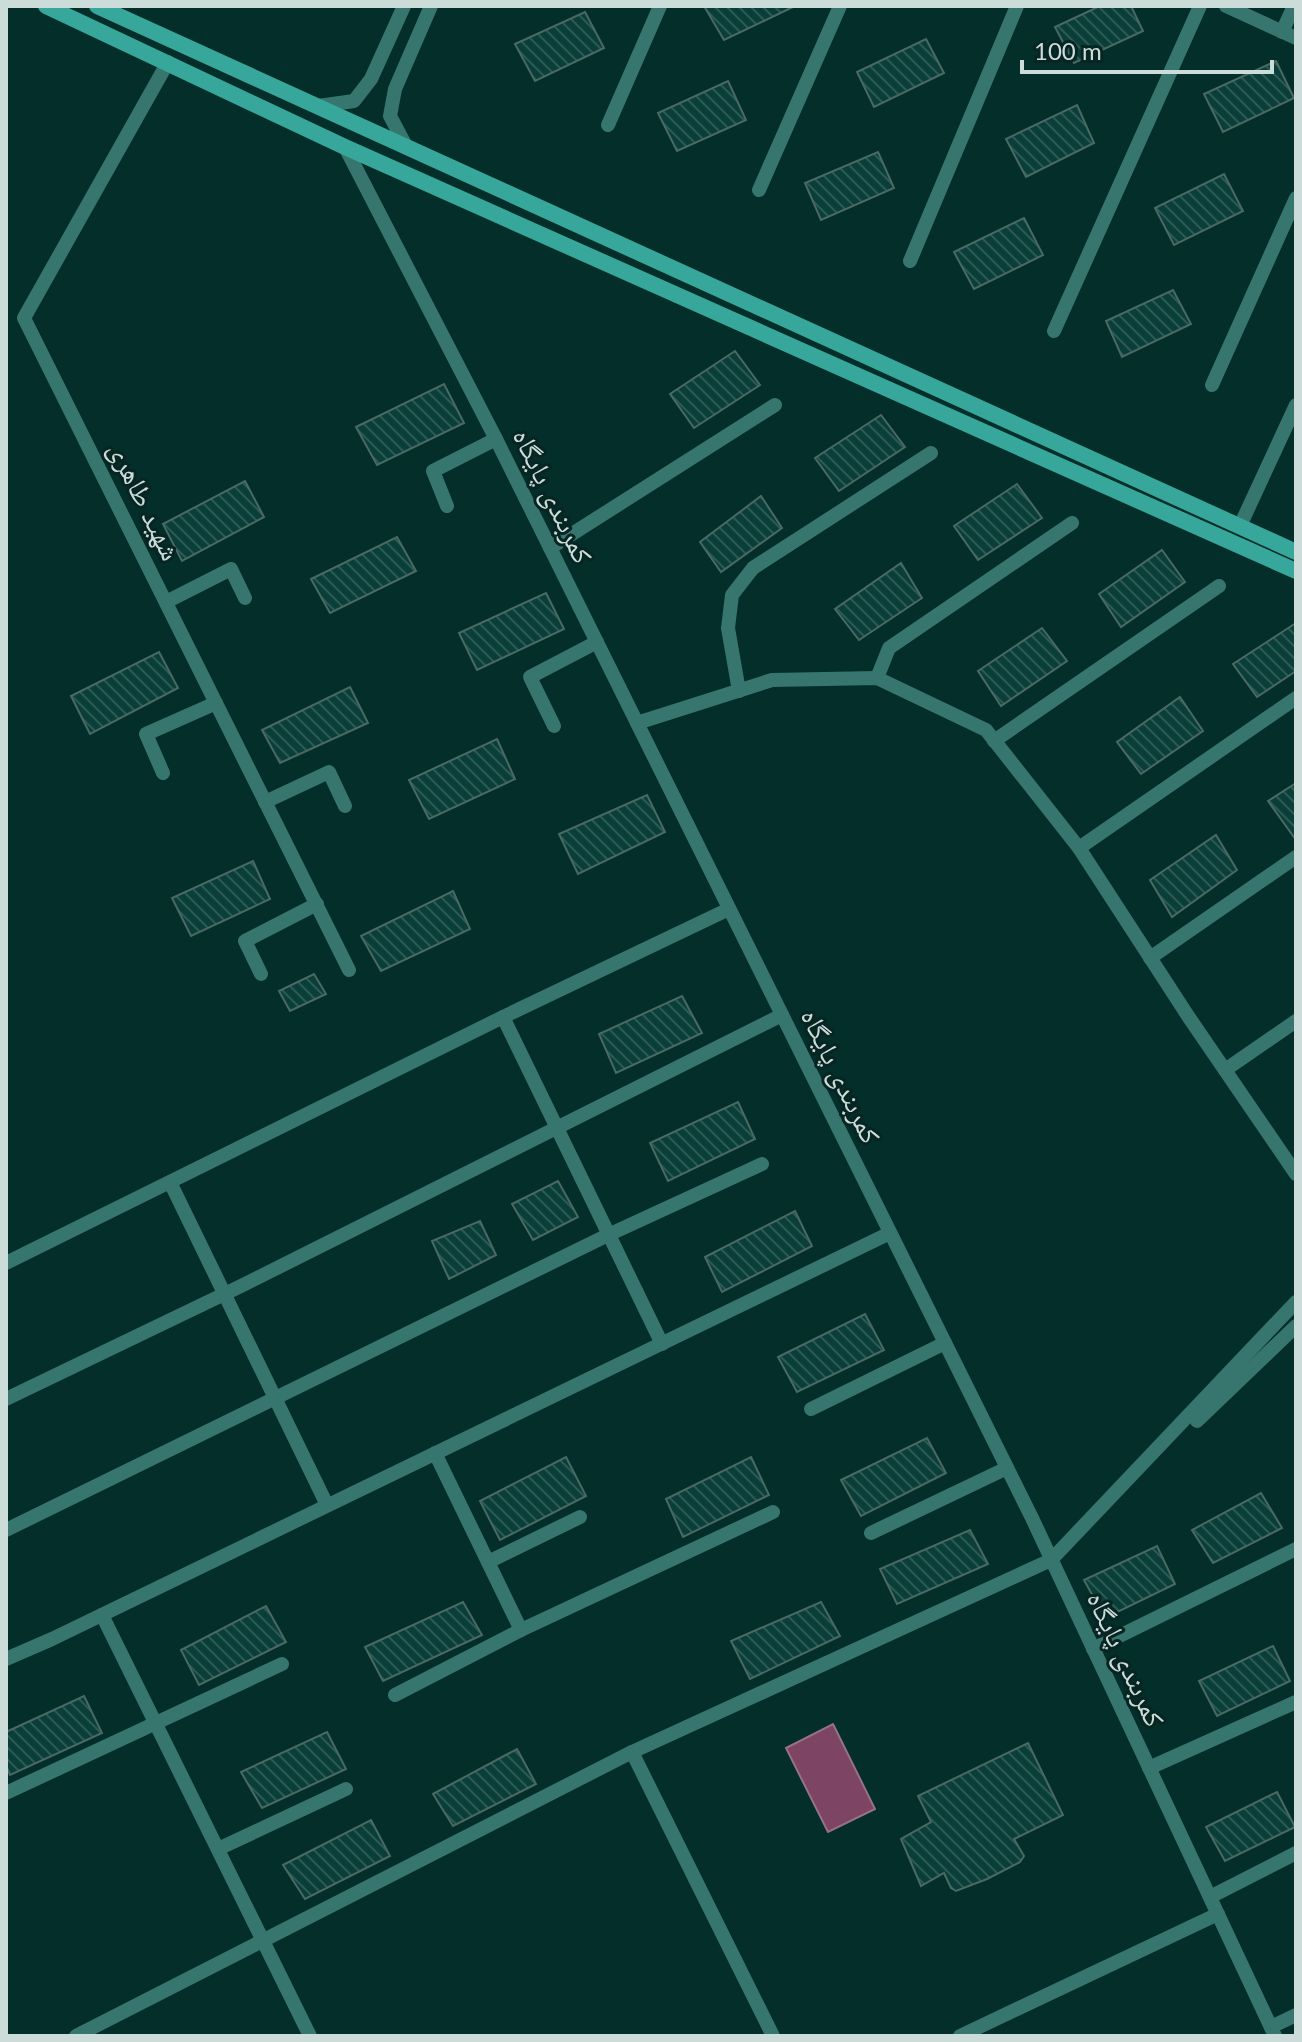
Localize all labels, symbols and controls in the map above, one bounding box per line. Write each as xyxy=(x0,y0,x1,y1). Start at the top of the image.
scale bar xyxy=(1022,24,1272,74)
text: 100 m xyxy=(1034,36,1102,65)
street label: کمربندی پایگاه xyxy=(506,423,601,569)
street label: شهید طاهری xyxy=(102,436,189,566)
street label: کمربندی پایگاه xyxy=(794,1003,889,1149)
street label: کمربندی پایگاه xyxy=(1080,1585,1173,1733)

